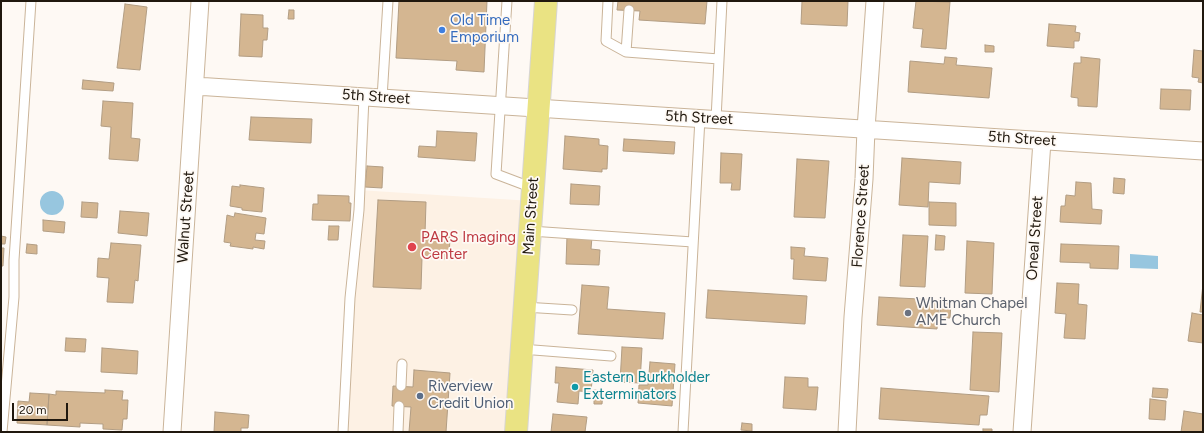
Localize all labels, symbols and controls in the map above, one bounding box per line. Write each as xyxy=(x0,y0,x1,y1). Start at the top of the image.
place label: Old Time Emporium xyxy=(450,12,519,47)
marker: Old Time Emporium xyxy=(437,25,447,35)
street label: 5th Street xyxy=(341,86,411,108)
street label: 5th Street xyxy=(664,107,734,129)
street label: 5th Street xyxy=(987,128,1057,150)
street label: Florence Street xyxy=(848,164,874,268)
street label: Walnut Street xyxy=(174,170,198,264)
street label: Main Street xyxy=(519,177,543,255)
street label: Oneal Street xyxy=(1023,195,1047,281)
place label: PARS Imaging Center xyxy=(421,229,516,264)
marker: PARS Imaging Center xyxy=(406,241,418,253)
place label: Whitman Chapel AME Church xyxy=(916,295,1028,330)
marker: Whitman Chapel AME Church xyxy=(903,308,913,318)
place label: Eastern Burkholder Exterminators xyxy=(583,369,710,404)
place label: Riverview Credit Union xyxy=(428,378,513,413)
marker: Eastern Burkholder Exterminators xyxy=(570,382,580,392)
marker: Riverview Credit Union xyxy=(415,391,425,401)
scale bar xyxy=(14,395,70,421)
text: 20 m xyxy=(19,403,47,417)

